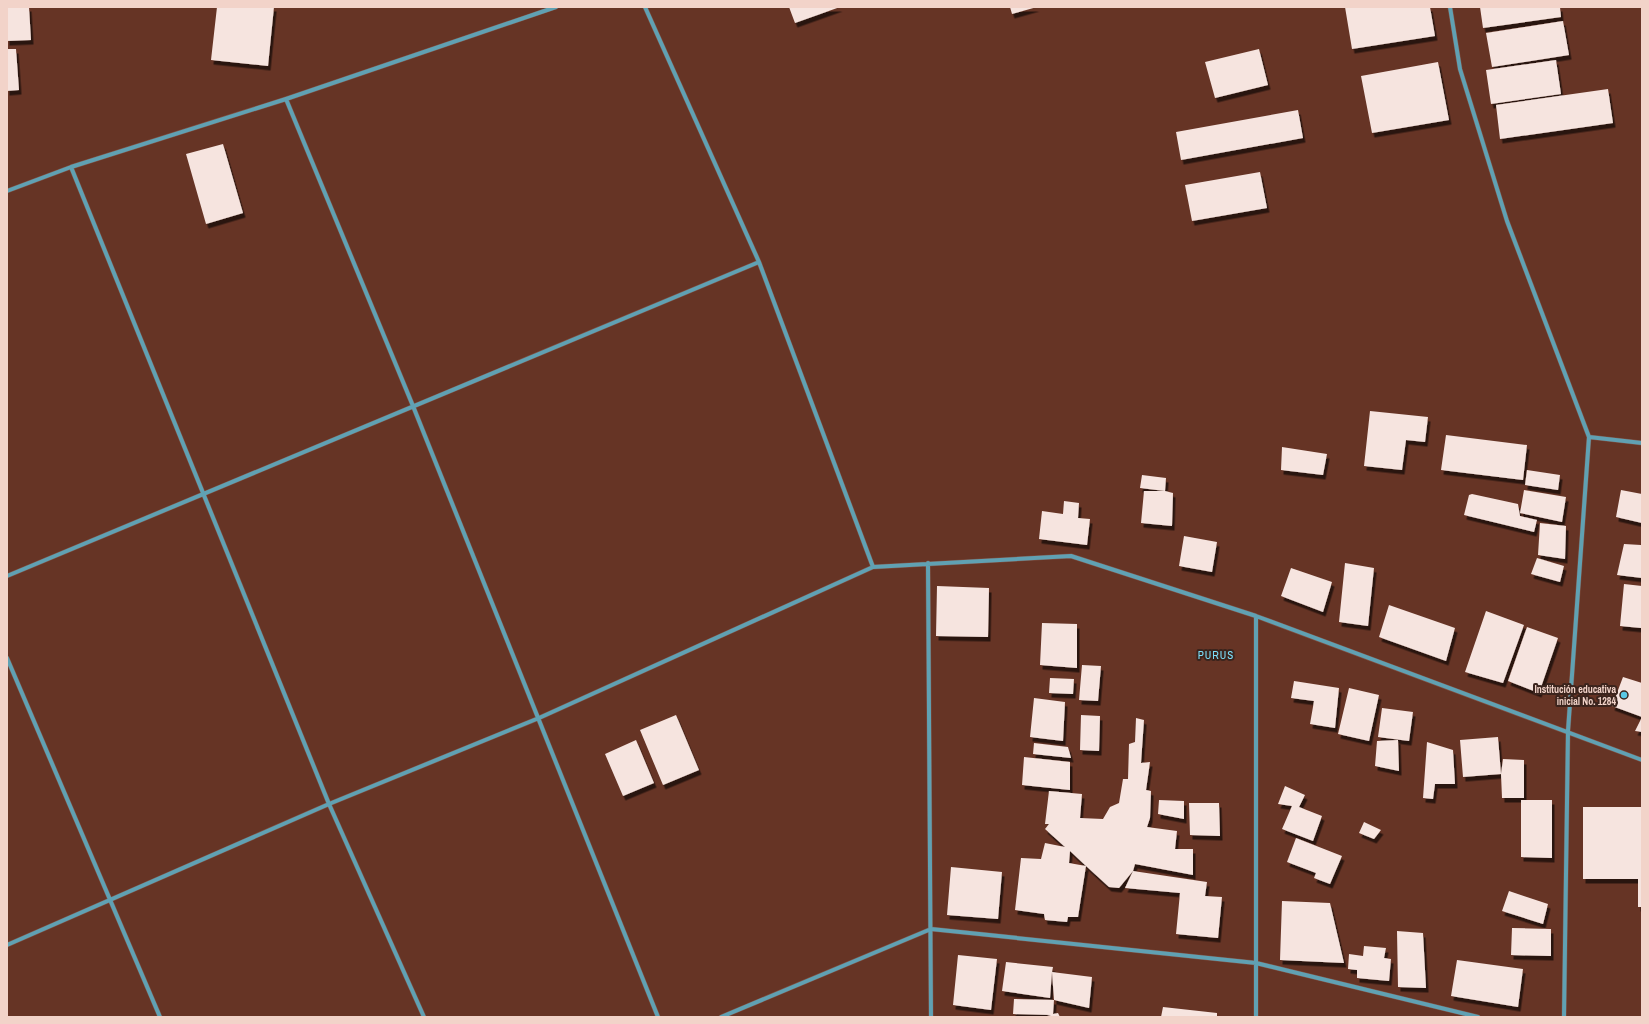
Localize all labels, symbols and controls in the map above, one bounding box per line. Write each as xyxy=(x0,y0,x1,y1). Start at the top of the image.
district label: PURUS xyxy=(1198,648,1234,662)
place label: Institución educativa inicial No. 1284 xyxy=(1534,683,1616,708)
marker: Institución educativa inicial No. 1284 xyxy=(1619,690,1629,700)

